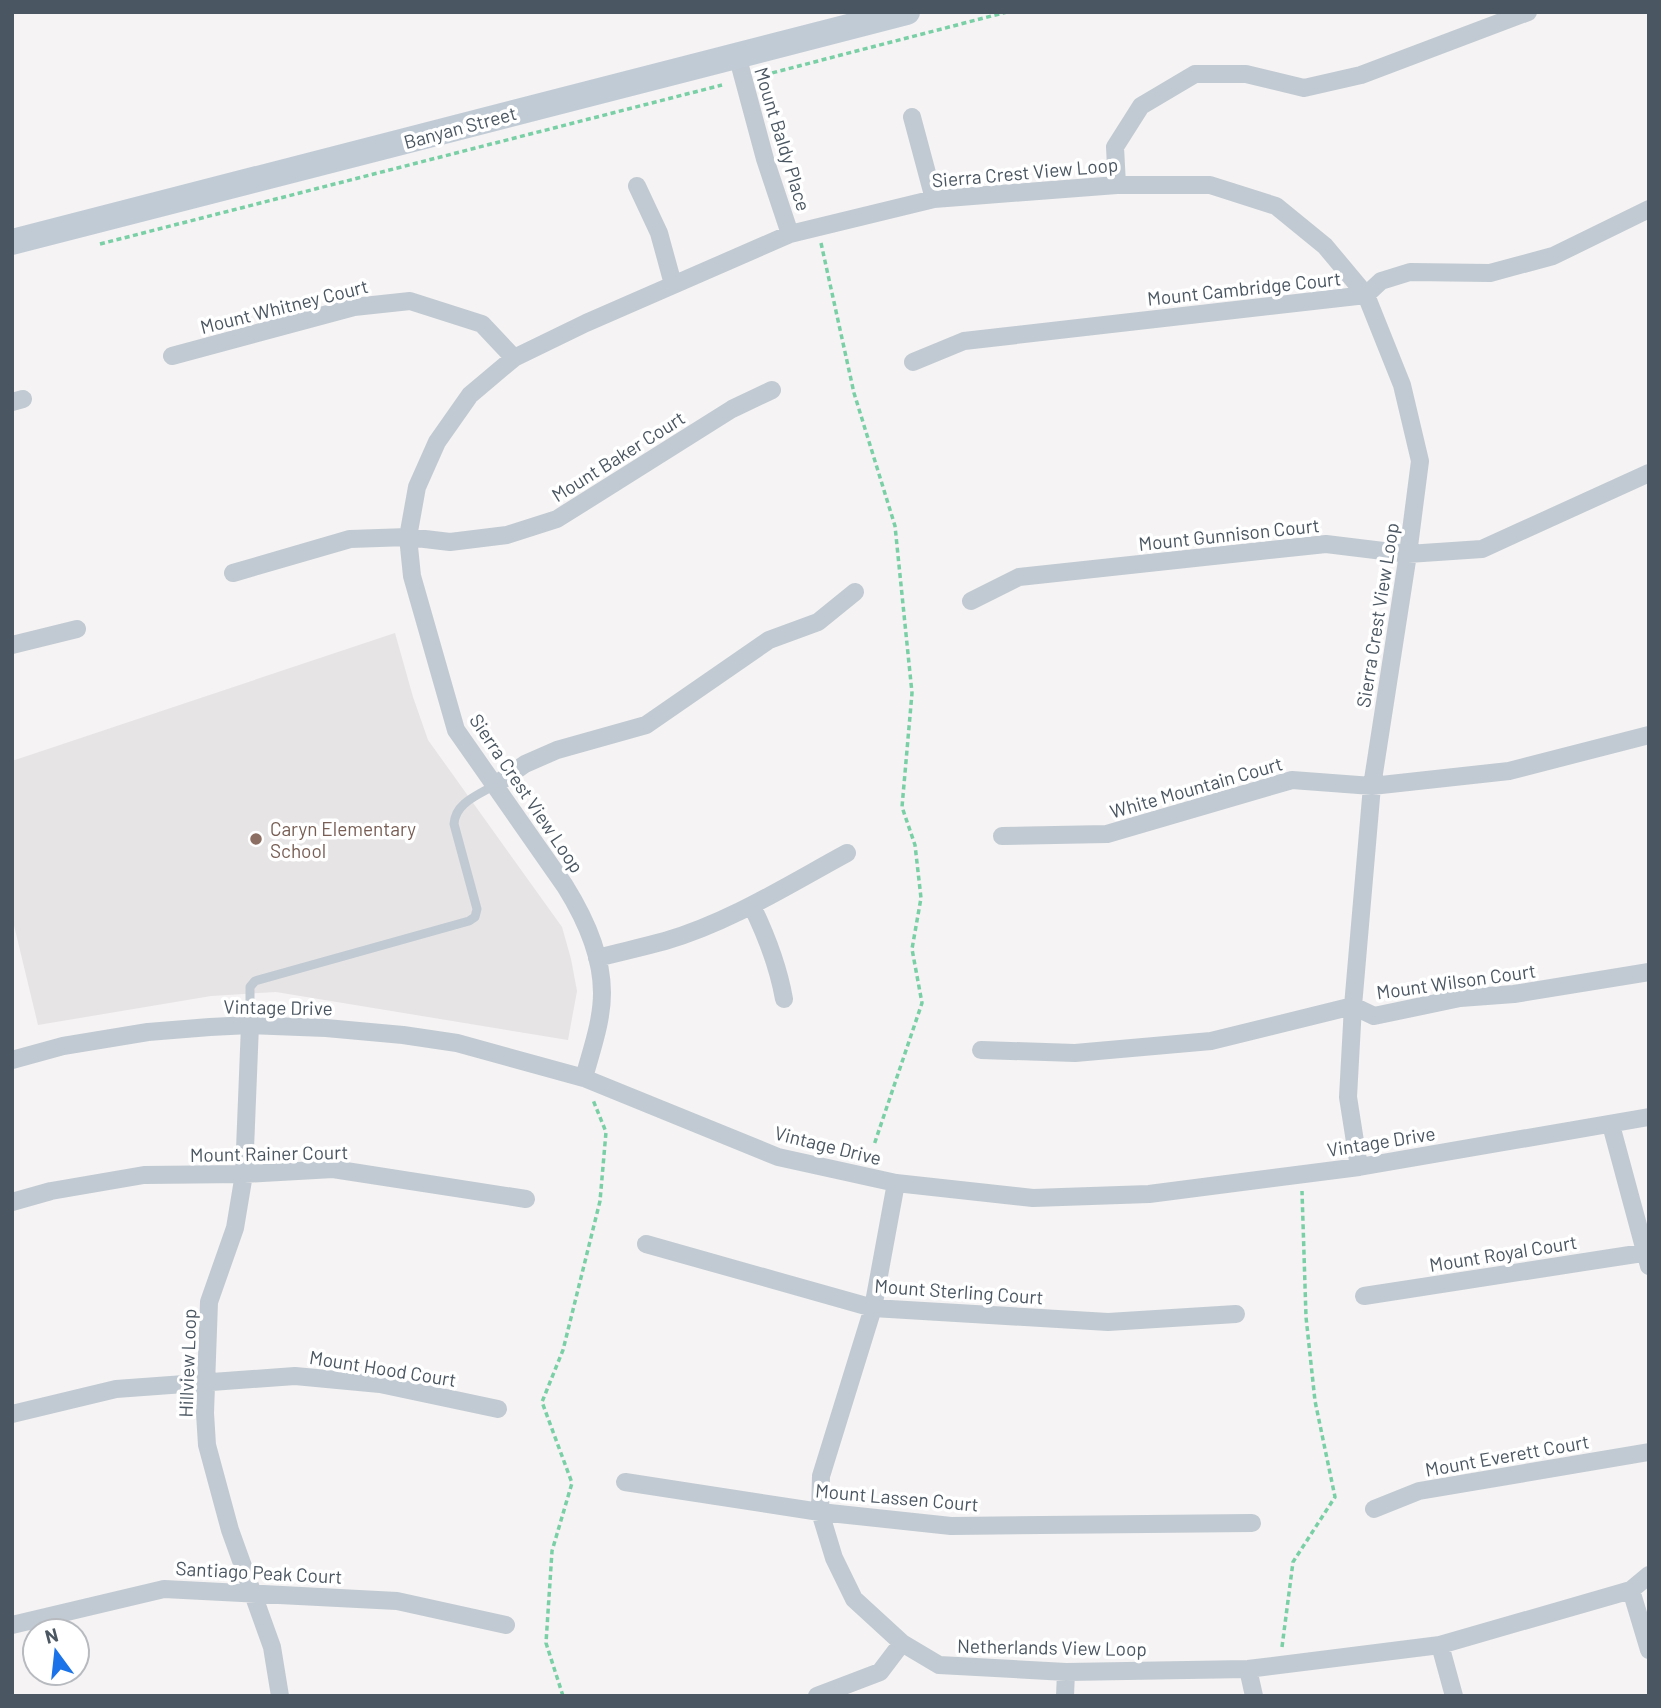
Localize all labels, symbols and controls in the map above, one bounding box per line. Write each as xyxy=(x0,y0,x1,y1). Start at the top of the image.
street label: Mount Baldy Place xyxy=(750,64,816,214)
street label: Banyan Street xyxy=(401,101,519,153)
street label: Sierra Crest View Loop xyxy=(931,152,1119,192)
street label: Mount Cambridge Court xyxy=(1146,266,1342,310)
street label: Mount Whitney Court xyxy=(198,274,370,338)
street label: Mount Baker Court xyxy=(547,406,689,506)
street label: Mount Gunnison Court xyxy=(1137,513,1321,555)
street label: Sierra Crest View Loop xyxy=(1351,521,1403,709)
street label: Sierra Crest View Loop xyxy=(465,709,589,877)
street label: White Mountain Court xyxy=(1107,751,1285,823)
place label: Caryn Elementary School xyxy=(270,817,416,862)
marker: Caryn Elementary School xyxy=(248,831,264,847)
street label: Mount Wilson Court xyxy=(1375,958,1537,1004)
street label: Vintage Drive xyxy=(223,995,333,1019)
street label: Vintage Drive xyxy=(772,1121,884,1169)
street label: Vintage Drive xyxy=(1325,1121,1437,1161)
street label: Mount Rainer Court xyxy=(190,1140,348,1166)
street label: Mount Royal Court xyxy=(1428,1230,1578,1276)
street label: Mount Sterling Court xyxy=(874,1274,1044,1308)
street label: Hillview Loop xyxy=(174,1308,200,1418)
street label: Mount Hood Court xyxy=(308,1345,458,1391)
street label: Mount Everett Court xyxy=(1423,1429,1591,1481)
street label: Mount Lassen Court xyxy=(814,1478,980,1516)
street label: Santiago Peak Court xyxy=(175,1556,343,1588)
north arrow xyxy=(21,1617,91,1687)
text: N xyxy=(42,1622,61,1648)
street label: Netherlands View Loop xyxy=(957,1634,1147,1660)

